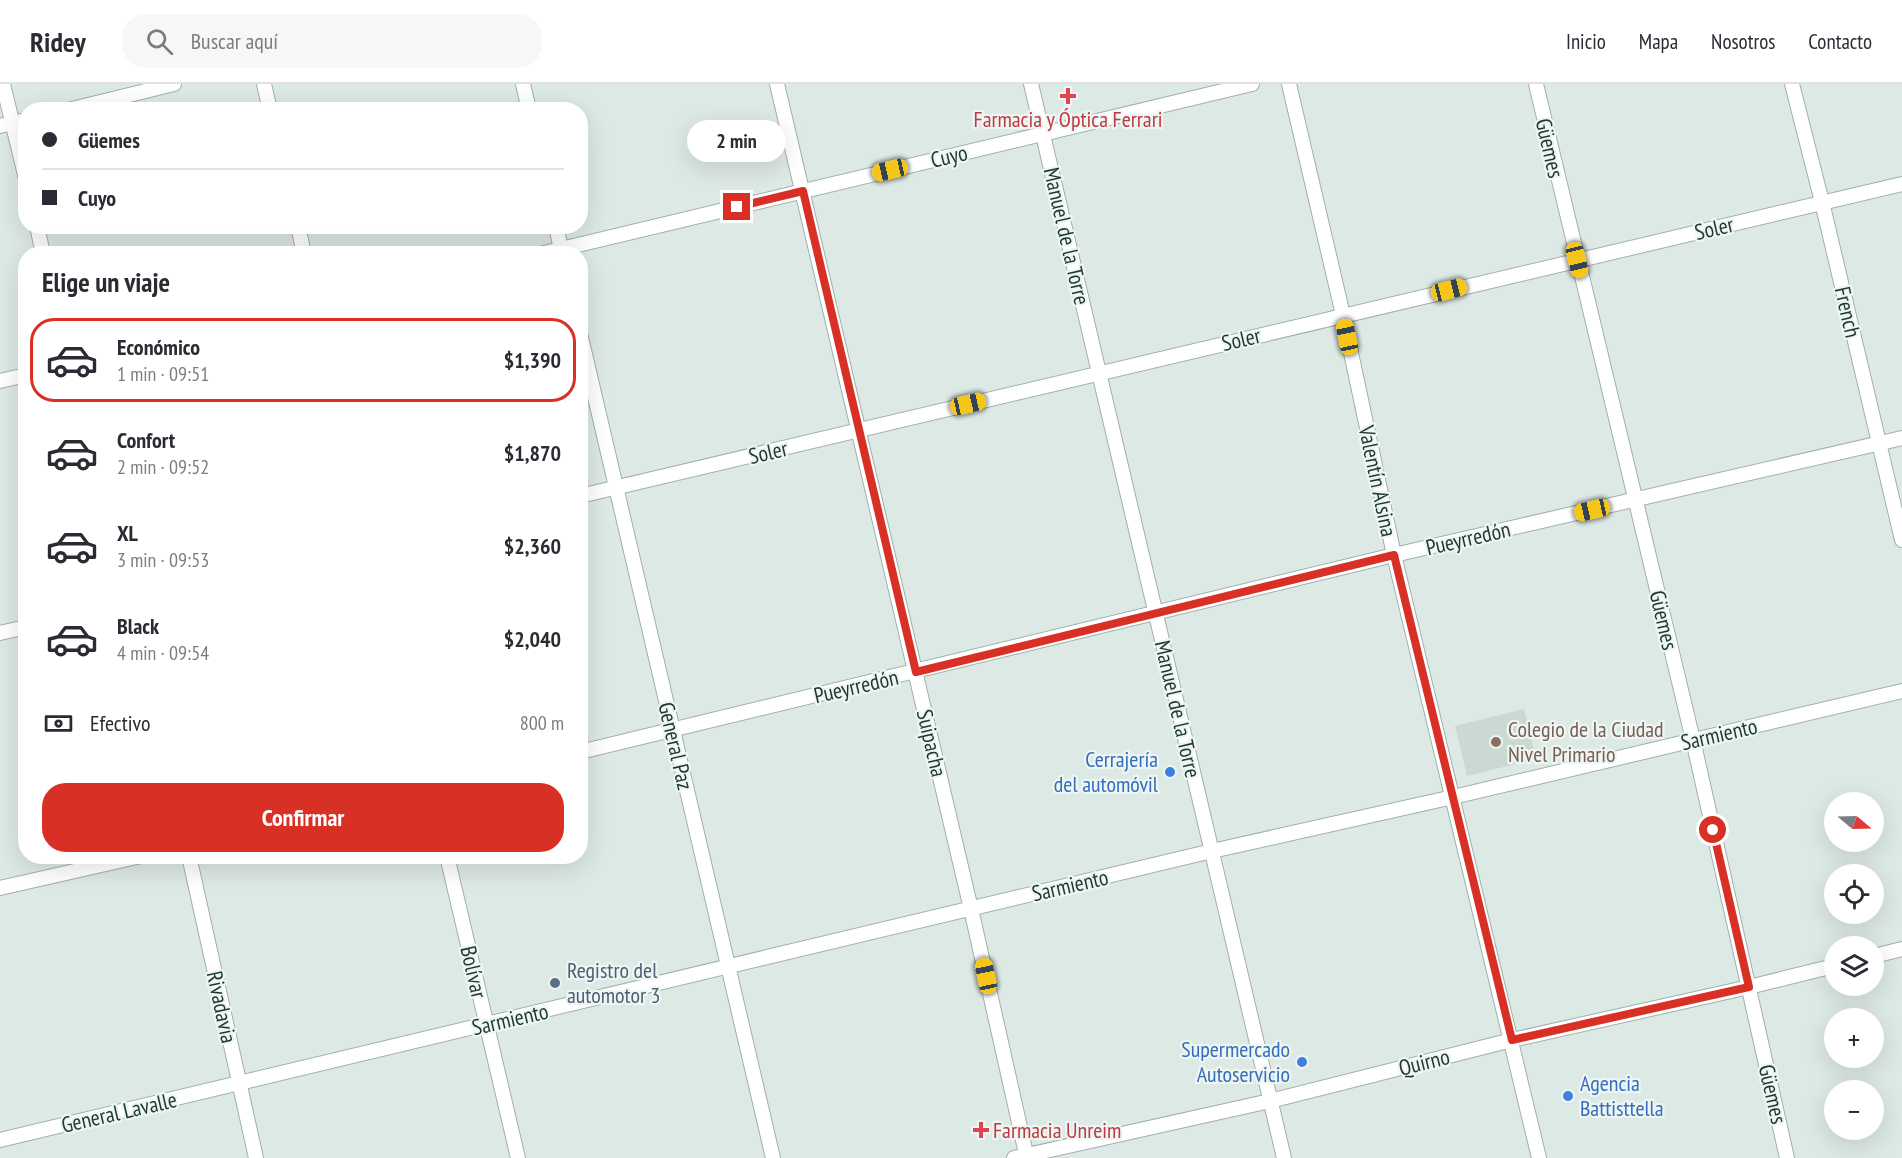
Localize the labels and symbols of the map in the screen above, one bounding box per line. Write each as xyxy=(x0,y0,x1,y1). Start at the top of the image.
marker: Farmacia y Óptica Ferrari xyxy=(1061,89,1075,103)
place label: Farmacia y Óptica Ferrari xyxy=(974,105,1162,133)
street label: Güemes xyxy=(1530,115,1570,181)
callout: 2 min xyxy=(688,120,786,162)
street label: Cuyo xyxy=(928,138,970,174)
car xyxy=(870,157,910,183)
street label: Manuel de la Torre xyxy=(1038,164,1096,308)
route end xyxy=(723,193,750,220)
street label: Soler xyxy=(1692,210,1736,246)
car xyxy=(1564,240,1590,280)
car xyxy=(1429,277,1469,303)
street label: French xyxy=(1829,284,1867,340)
car xyxy=(1334,318,1360,356)
street label: Soler xyxy=(1219,321,1263,357)
car xyxy=(948,391,988,417)
street label: Valentín Alsina xyxy=(1352,422,1403,539)
street label: Soler xyxy=(746,434,790,470)
car xyxy=(1572,497,1612,523)
street label: Pueyrredón xyxy=(1423,515,1513,561)
street label: Güemes xyxy=(1644,587,1684,653)
street label: Manuel de la Torre xyxy=(1149,637,1207,781)
street label: Pueyrredón xyxy=(811,663,901,709)
street label: General Paz xyxy=(652,699,700,793)
street label: Suipacha xyxy=(911,707,953,779)
street label: Sarmiento xyxy=(1678,712,1760,756)
place label: Colegio de la Ciudad Nivel Primario xyxy=(1508,715,1664,768)
marker: Colegio de la Ciudad Nivel Primario xyxy=(1489,735,1503,749)
place label: Cerrajería del automóvil xyxy=(1054,745,1159,798)
marker: Cerrajería del automóvil xyxy=(1163,765,1177,779)
north arrow xyxy=(1824,792,1884,852)
route start xyxy=(1699,816,1726,843)
street label: Sarmiento xyxy=(1029,863,1111,907)
street label: Bolívar xyxy=(454,943,494,1001)
place label: Registro del automotor 3 xyxy=(567,956,661,1009)
car xyxy=(973,957,999,995)
street label: Rivadavia xyxy=(201,968,243,1046)
marker: Registro del automotor 3 xyxy=(548,976,562,990)
street label: Sarmiento xyxy=(469,997,551,1041)
place label: Supermercado Autoservicio xyxy=(1181,1035,1290,1088)
street label: Quirno xyxy=(1396,1042,1452,1082)
marker: Supermercado Autoservicio xyxy=(1295,1055,1309,1069)
street label: Güemes xyxy=(1753,1061,1793,1127)
place label: Agencia Battisttella xyxy=(1580,1069,1664,1122)
street label: General Lavalle xyxy=(59,1085,179,1139)
marker: Agencia Battisttella xyxy=(1561,1089,1575,1103)
place label: Farmacia Unreim xyxy=(993,1116,1121,1144)
marker: Farmacia Unreim xyxy=(974,1123,988,1137)

